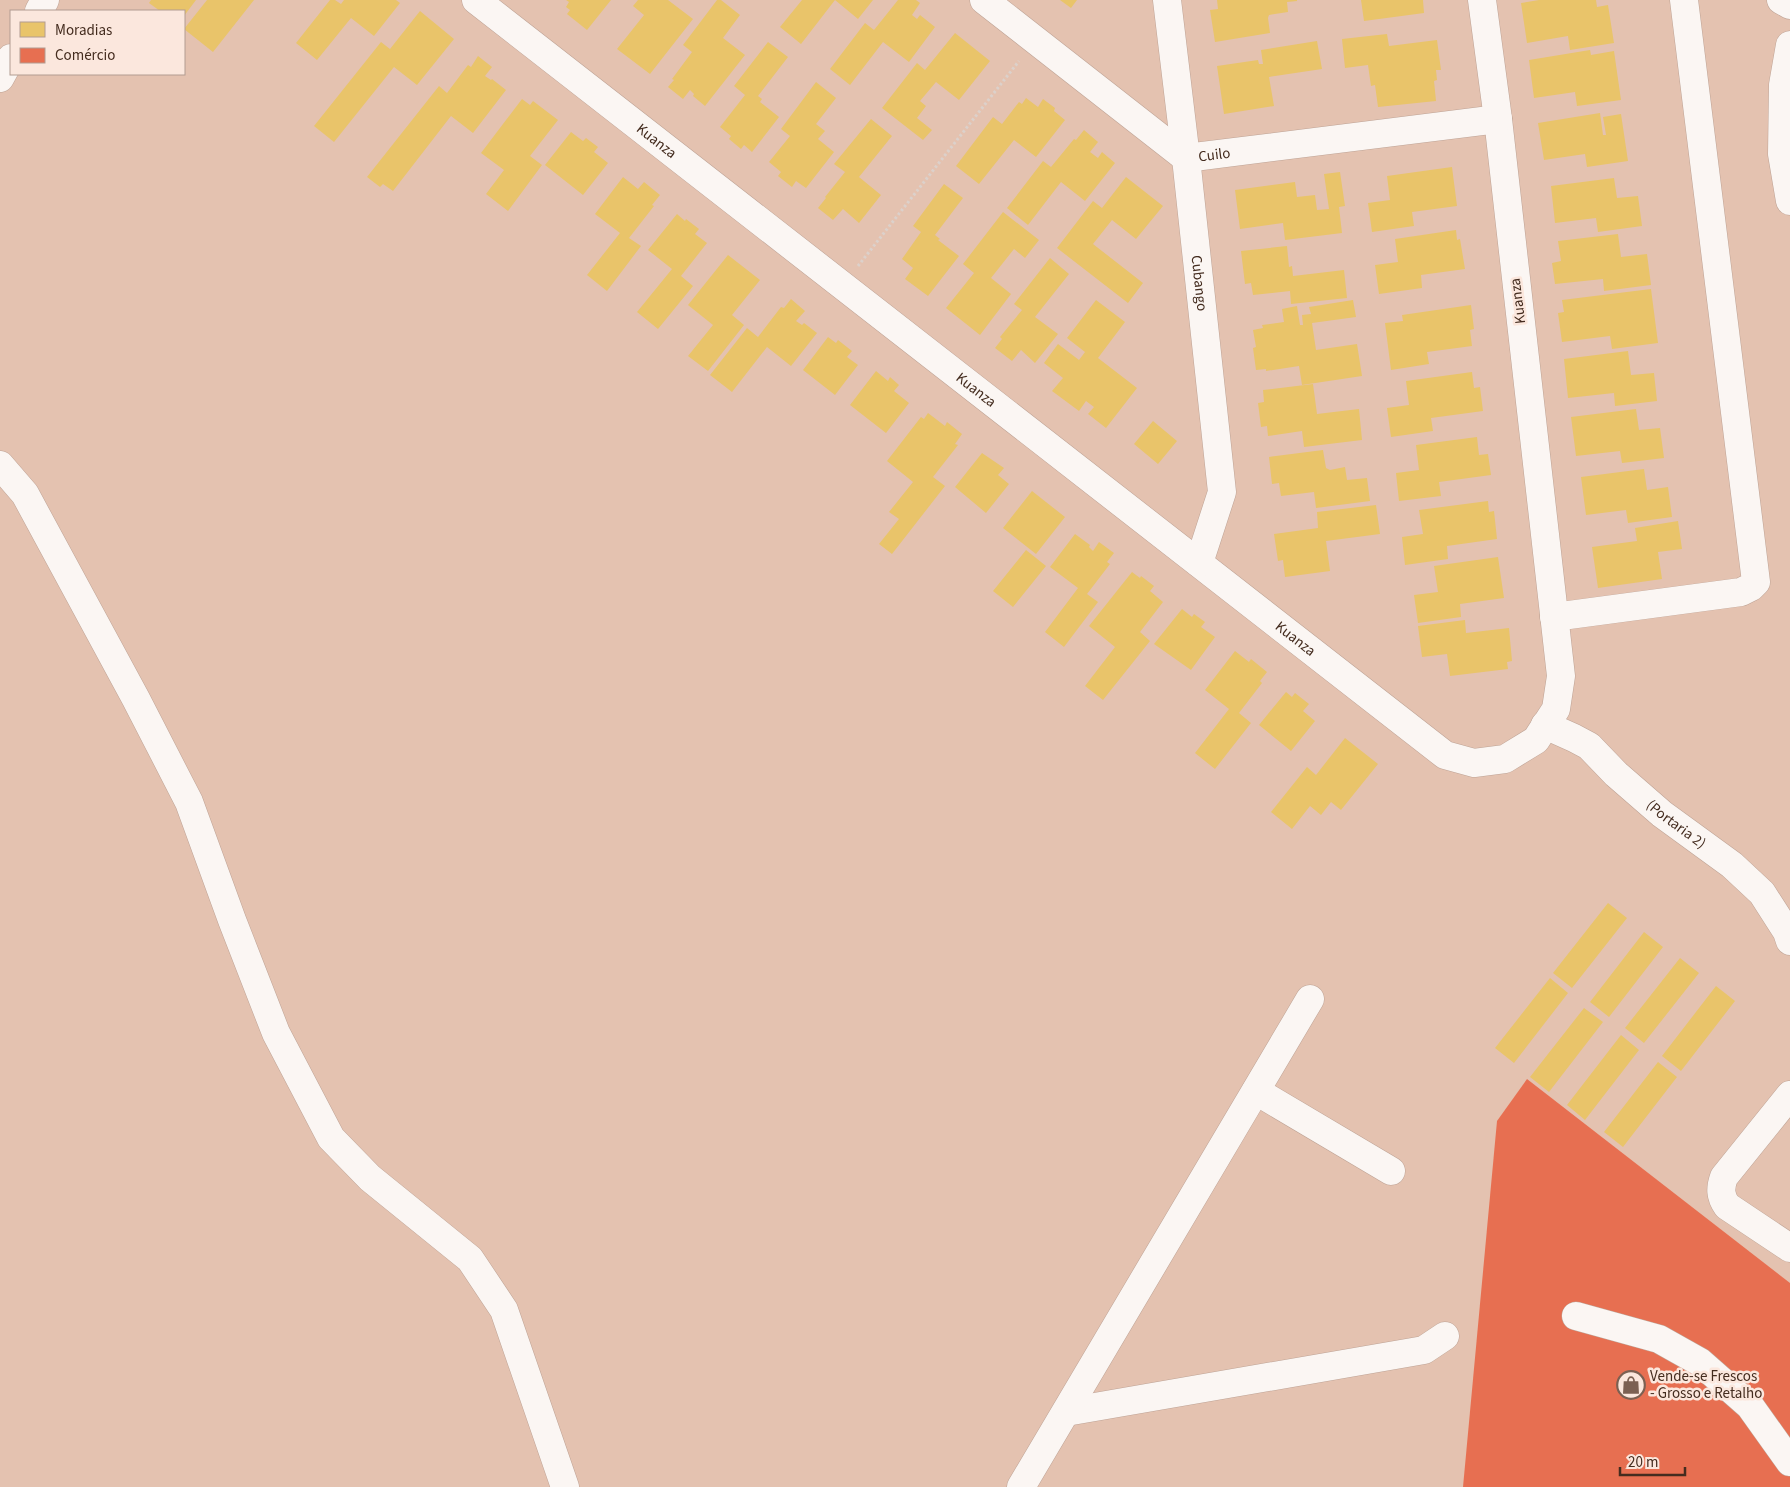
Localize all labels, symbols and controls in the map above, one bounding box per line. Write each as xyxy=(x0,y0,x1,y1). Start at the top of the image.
legend xyxy=(10,10,185,75)
text: Moradias xyxy=(55,20,112,41)
text: Comércio xyxy=(55,45,115,66)
street label: Kuanza xyxy=(632,118,681,163)
street label: Cuilo xyxy=(1197,142,1232,167)
street label: Cubango xyxy=(1186,254,1213,312)
street label: Kuanza xyxy=(1505,277,1531,325)
street label: Kuanza xyxy=(952,367,1001,412)
street label: Kuanza xyxy=(1271,616,1320,661)
street label: (Portaria 2) xyxy=(1642,795,1710,853)
place label: Vende-se Frescos - Grosso e Retalho xyxy=(1650,1366,1762,1404)
shop icon: Vende-se Frescos - Grosso e Retalho xyxy=(1616,1370,1646,1400)
scale bar xyxy=(1620,1444,1685,1476)
text: 20 m xyxy=(1628,1452,1658,1473)

